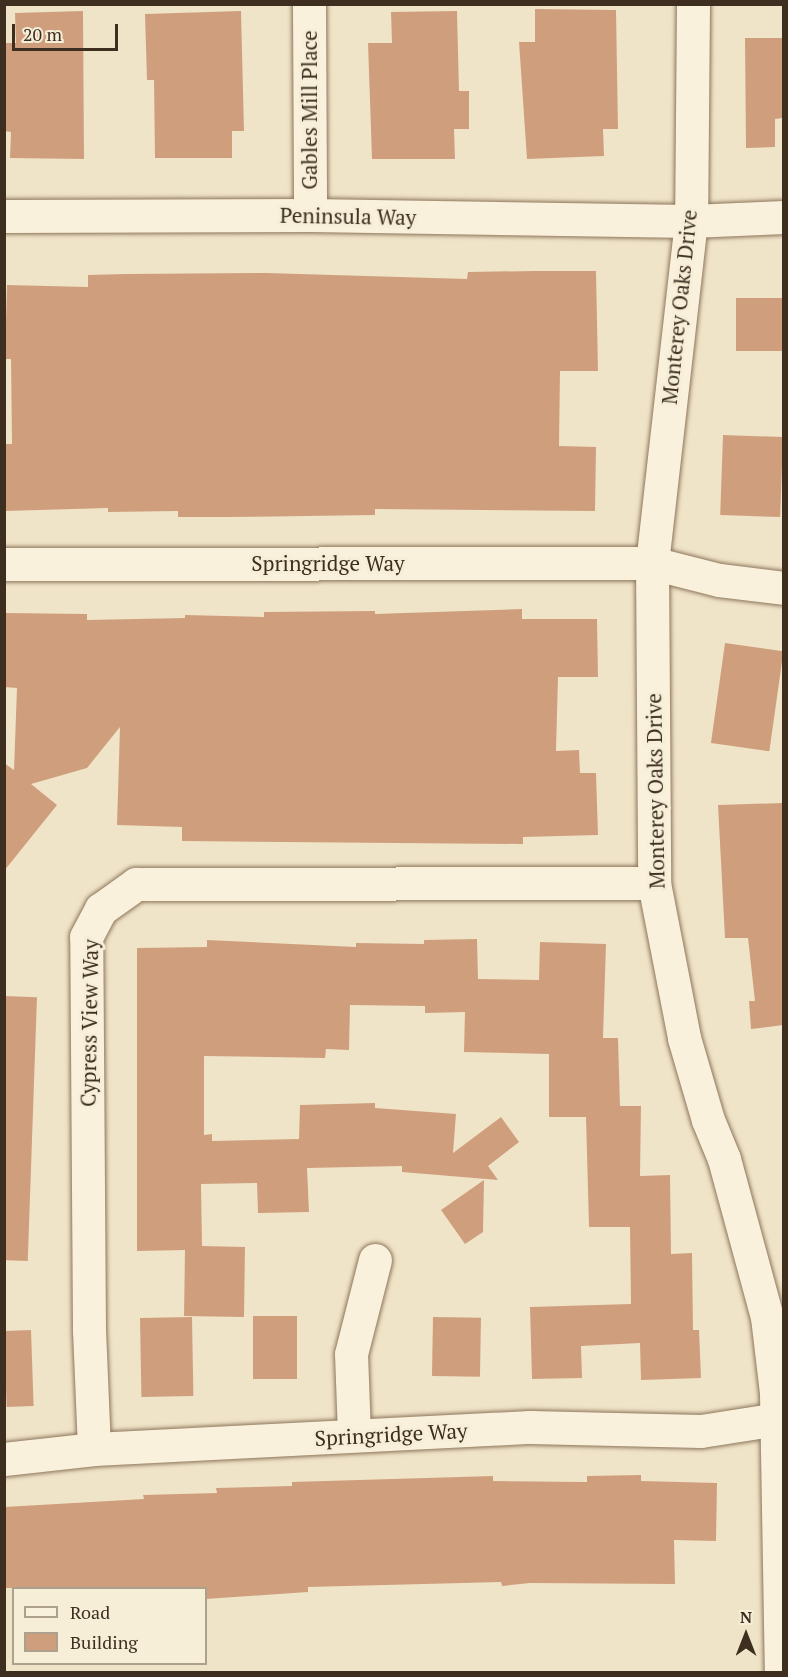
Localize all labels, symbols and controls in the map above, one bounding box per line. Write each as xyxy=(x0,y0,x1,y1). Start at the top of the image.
scale bar xyxy=(15,12,122,50)
text: 20 m xyxy=(23,22,62,46)
street label: Gables Mill Place xyxy=(296,30,322,190)
street label: Peninsula Way xyxy=(280,202,416,230)
street label: Monterey Oaks Drive xyxy=(656,208,702,406)
street label: Springridge Way xyxy=(251,550,405,576)
street label: Monterey Oaks Drive xyxy=(641,693,669,889)
street label: Cypress View Way xyxy=(75,939,103,1107)
street label: Springridge Way xyxy=(314,1417,468,1451)
legend xyxy=(12,1587,207,1665)
text: Road xyxy=(70,1600,110,1624)
north arrow xyxy=(716,1605,776,1665)
text: N xyxy=(740,1606,752,1628)
text: Building xyxy=(70,1630,138,1654)

